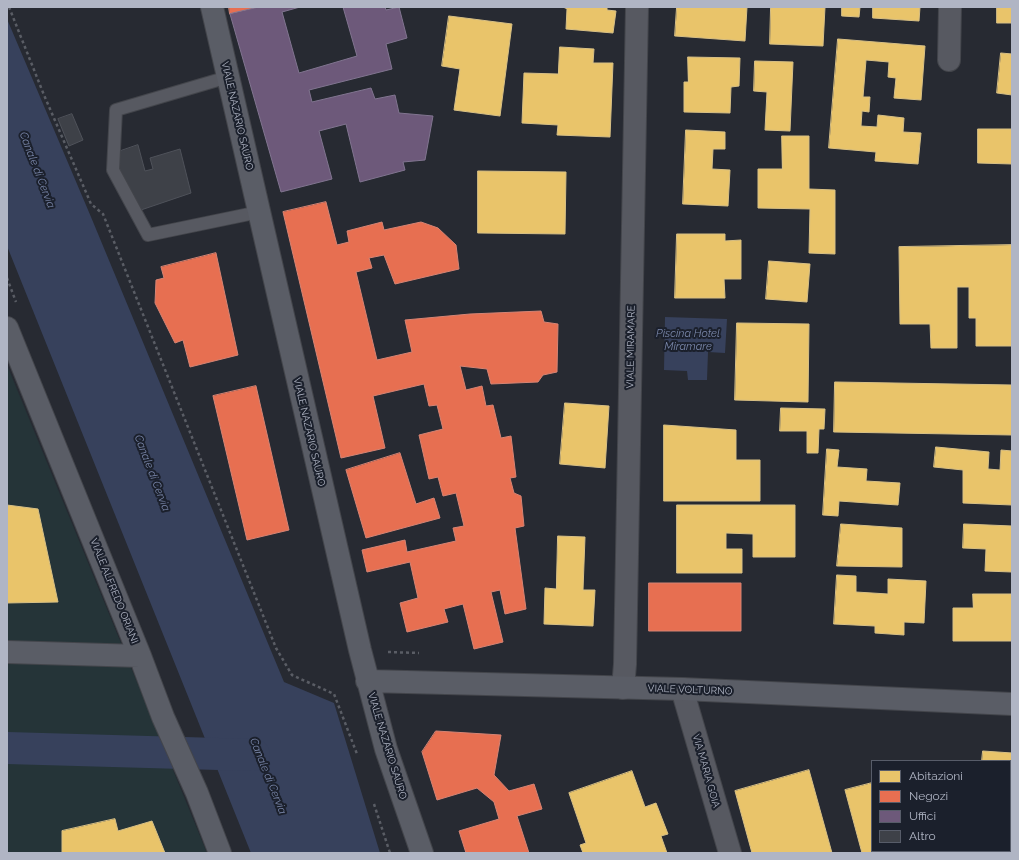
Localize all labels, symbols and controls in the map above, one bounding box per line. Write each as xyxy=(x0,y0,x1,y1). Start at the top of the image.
street label: VIALE NAZARIO SAURO xyxy=(219,61,255,171)
water label: Canale di Cervia xyxy=(16,130,58,210)
street label: VIALE MIRAMARE xyxy=(624,305,638,389)
water label: Piscina Hotel Miramare xyxy=(656,327,720,353)
street label: VIALE NAZARIO SAURO xyxy=(291,377,327,487)
water label: Canale di Cervia xyxy=(131,433,173,513)
street label: VIALE ALFREDO ORIANI xyxy=(87,537,141,645)
street label: VIALE VOLTURNO xyxy=(647,683,733,697)
street label: VIALE NAZARIO SAURO xyxy=(365,691,409,801)
street label: VIA MARIA GOIA xyxy=(690,733,722,809)
water label: Canale di Cervia xyxy=(247,736,289,816)
legend xyxy=(871,760,1011,852)
text: Abitazioni xyxy=(909,769,963,783)
text: Negozi xyxy=(909,789,948,803)
text: Uffici xyxy=(909,809,936,823)
text: Altro xyxy=(909,829,936,843)

